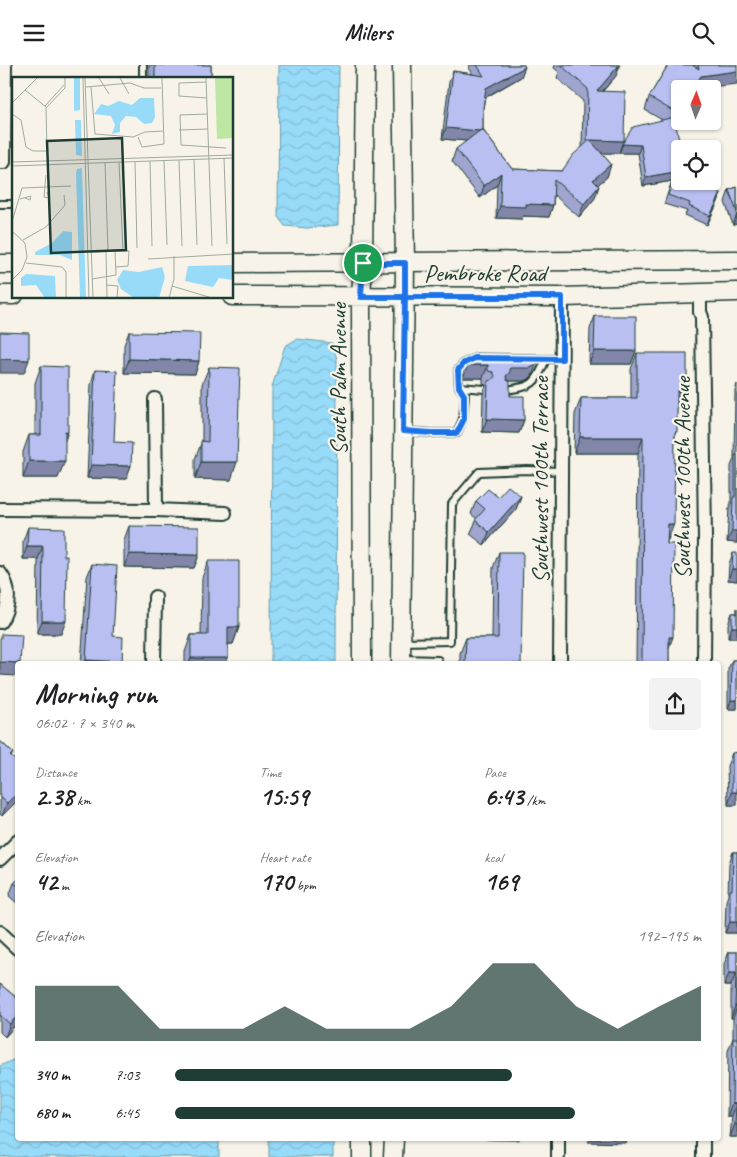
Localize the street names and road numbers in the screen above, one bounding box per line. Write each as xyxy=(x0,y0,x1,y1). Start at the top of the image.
street label: Pembroke Road xyxy=(424,258,550,288)
street label: South Palm Avenue xyxy=(323,301,353,455)
street label: Southwest 100th Terrace xyxy=(525,375,555,583)
street label: Southwest 100th Avenue xyxy=(667,375,697,579)

